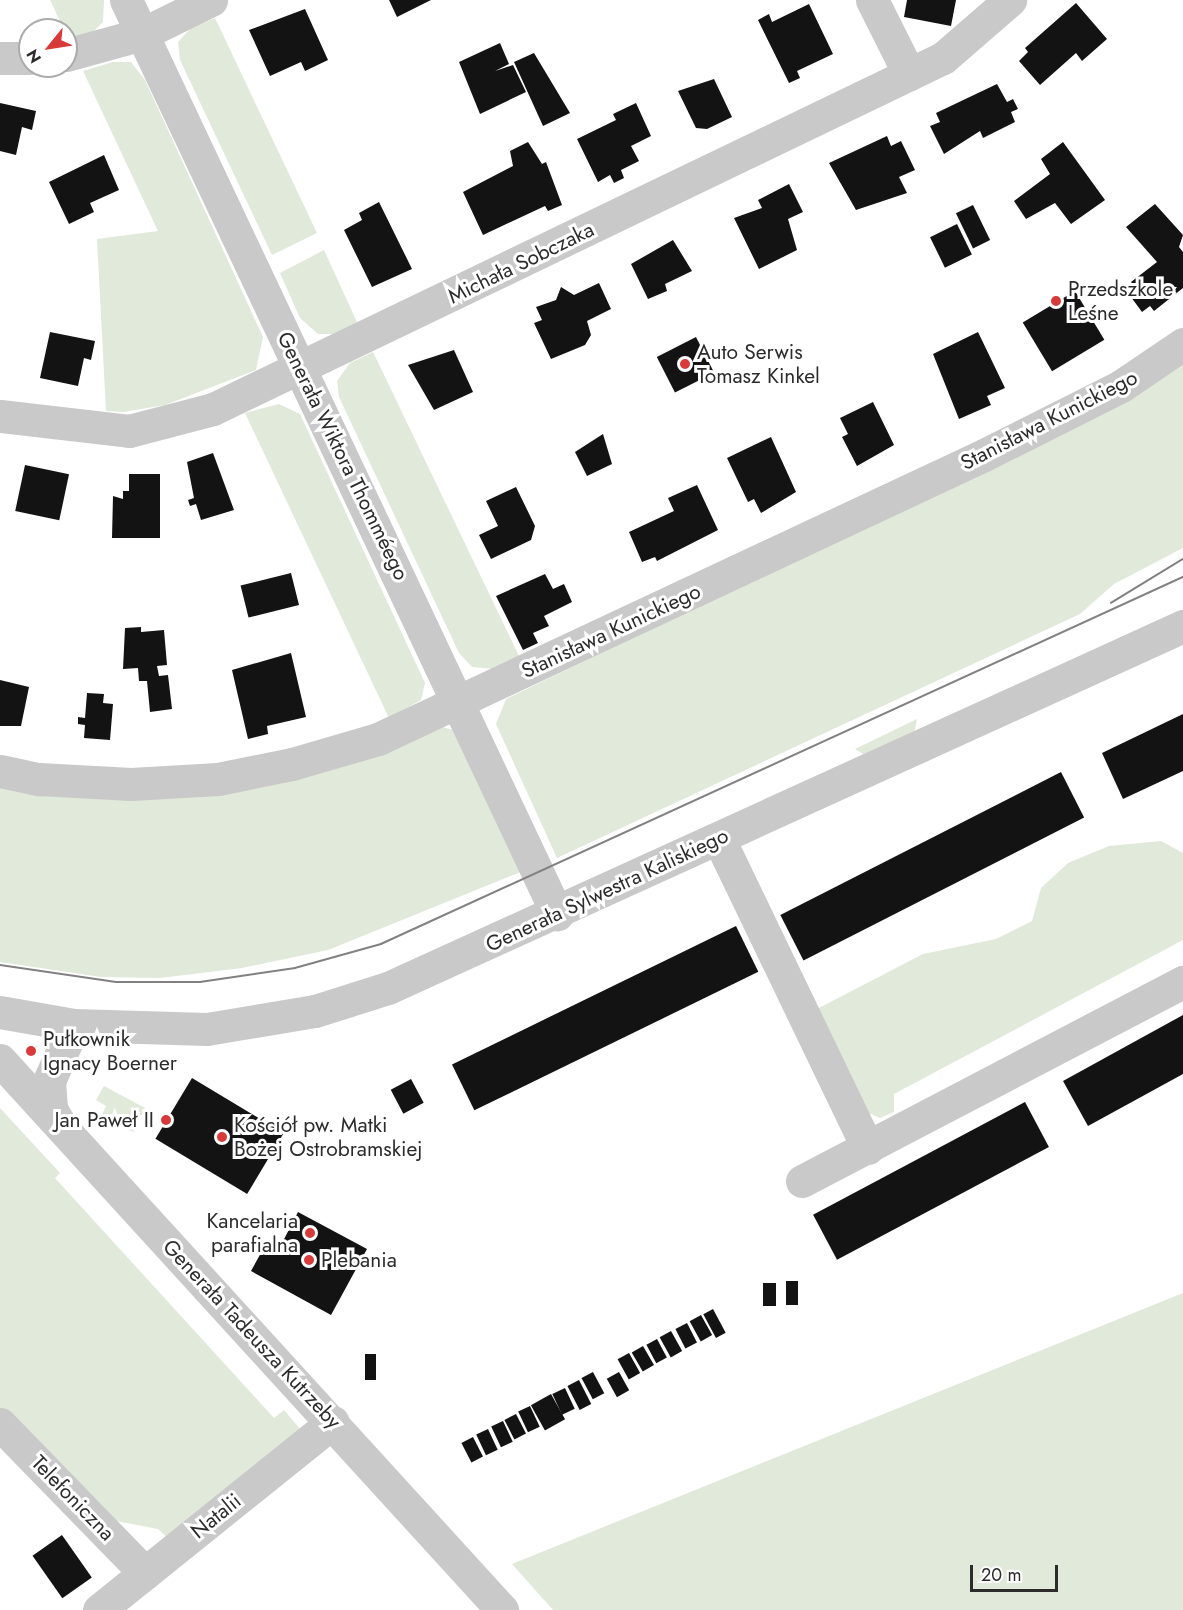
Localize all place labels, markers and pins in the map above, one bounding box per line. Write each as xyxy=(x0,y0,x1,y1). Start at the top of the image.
place label: Przedszkole Leśne xyxy=(1068,276,1173,326)
marker: Przedszkole Leśne xyxy=(1049,294,1063,308)
place label: Auto Serwis Tomasz Kinkel xyxy=(697,339,820,389)
marker: Auto Serwis Tomasz Kinkel xyxy=(678,357,692,371)
place label: Pułkownik Ignacy Boerner xyxy=(43,1026,177,1076)
marker: Pułkownik Ignacy Boerner xyxy=(24,1044,38,1058)
place label: Jan Paweł II xyxy=(54,1107,154,1133)
place label: Kościół pw. Matki Bożej Ostrobramskiej xyxy=(234,1112,423,1162)
marker: Jan Paweł II xyxy=(159,1113,173,1127)
marker: Kościół pw. Matki Bożej Ostrobramskiej xyxy=(215,1130,229,1144)
place label: Kancelaria parafialna xyxy=(206,1208,298,1258)
marker: Kancelaria parafialna xyxy=(303,1226,317,1240)
place label: Plebania xyxy=(321,1247,397,1273)
marker: Plebania xyxy=(302,1253,316,1267)

